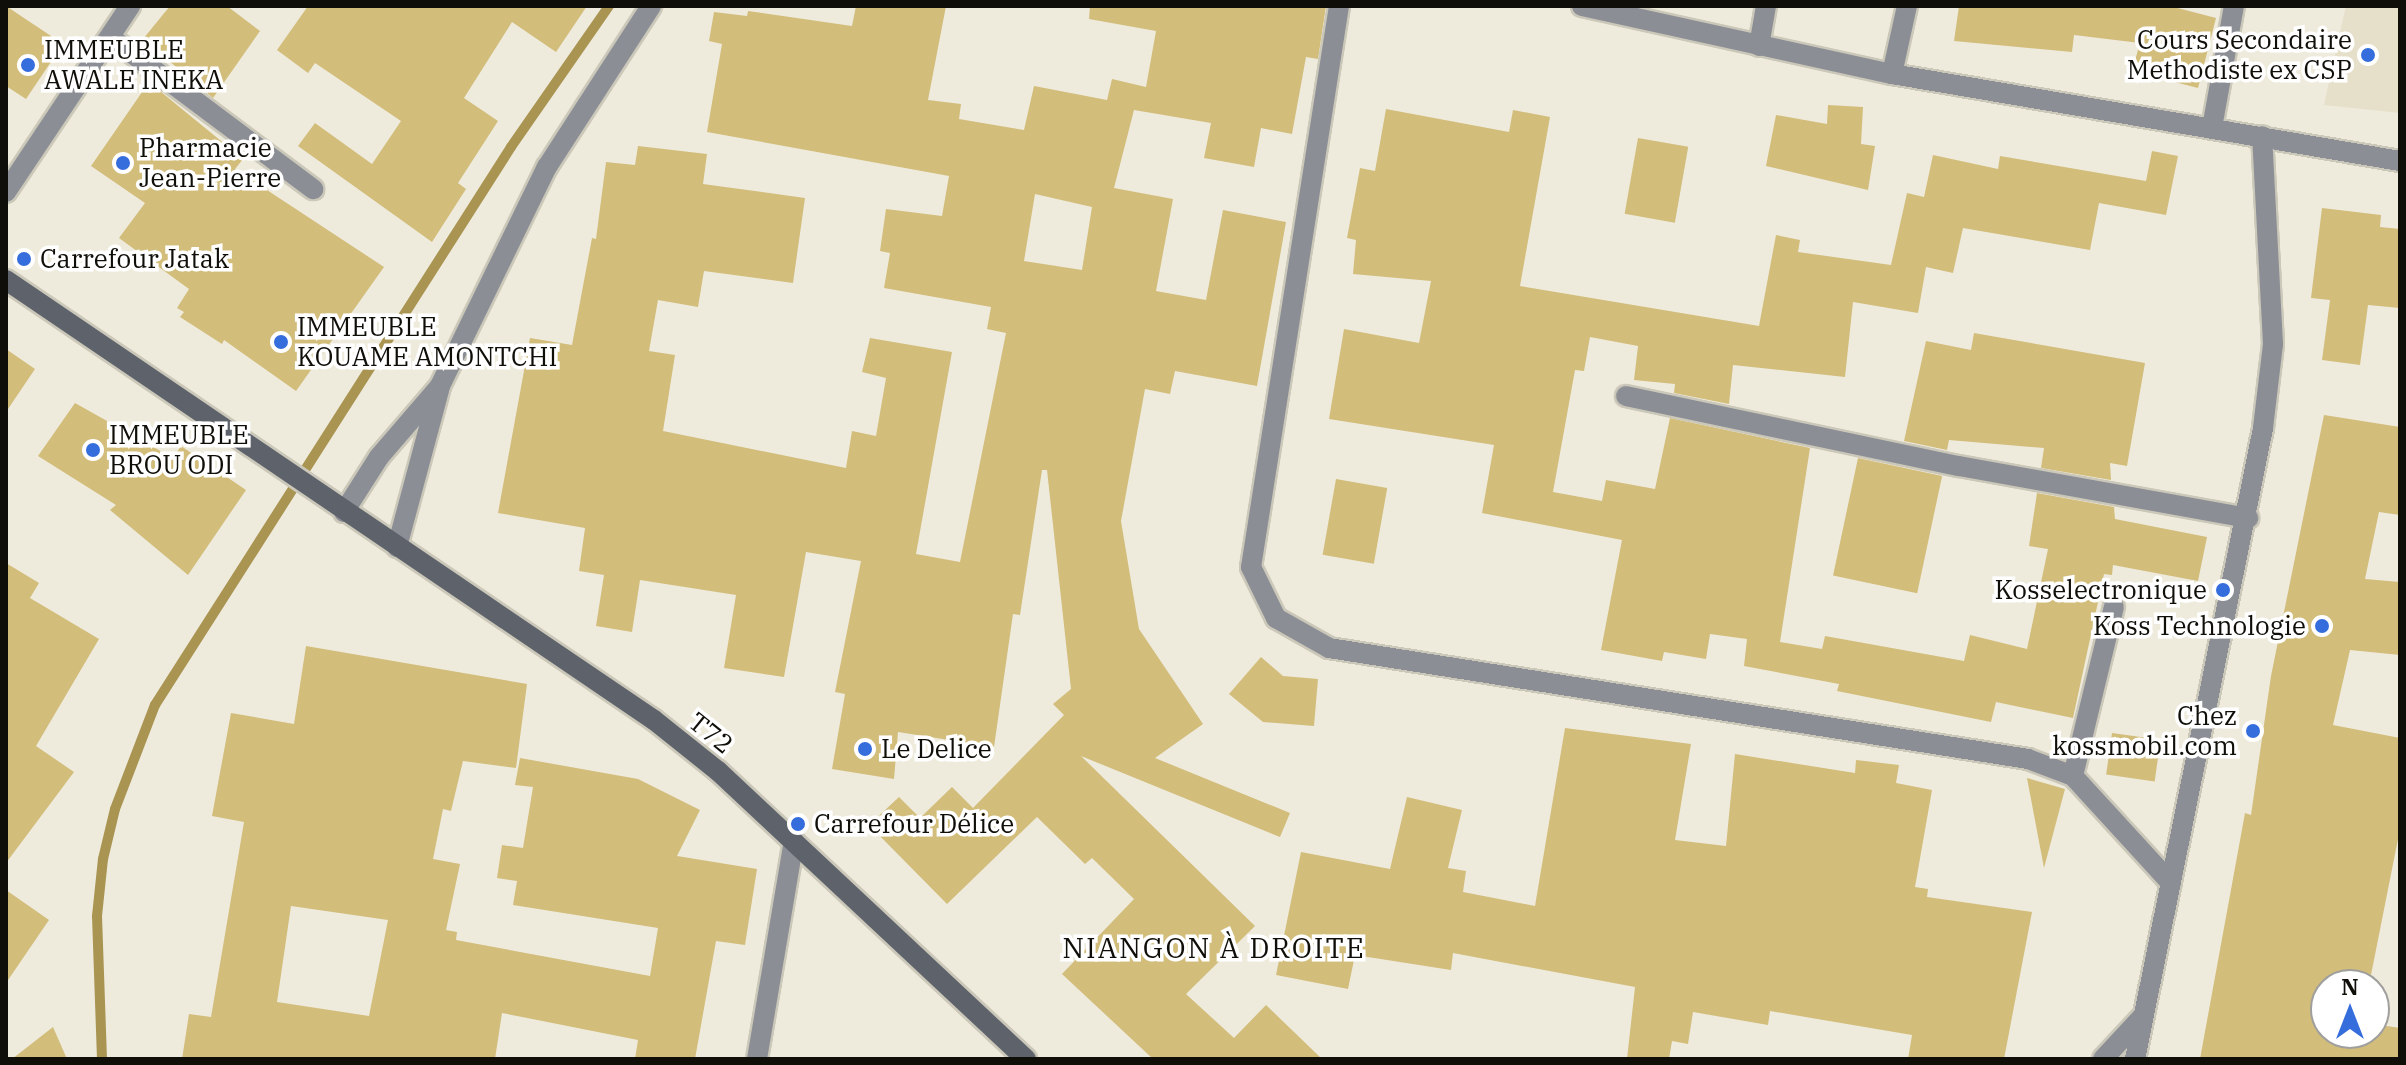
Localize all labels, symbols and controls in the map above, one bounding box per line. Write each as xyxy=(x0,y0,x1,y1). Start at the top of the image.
place label: Cours Secondaire Methodiste ex CSP xyxy=(2127,24,2352,86)
place label: IMMEUBLE AWALE INEKA xyxy=(44,34,223,96)
marker: Cours Secondaire Methodiste ex CSP xyxy=(2359,46,2377,64)
marker: IMMEUBLE AWALE INEKA xyxy=(19,56,37,74)
place label: Pharmacie Jean-Pierre xyxy=(139,132,281,194)
marker: Pharmacie Jean-Pierre xyxy=(114,154,132,172)
place label: Carrefour Jatak xyxy=(40,243,229,275)
marker: Carrefour Jatak xyxy=(15,250,33,268)
place label: IMMEUBLE KOUAME AMONTCHI xyxy=(297,311,557,372)
marker: IMMEUBLE KOUAME AMONTCHI xyxy=(272,333,290,351)
place label: IMMEUBLE BROU ODI xyxy=(109,419,249,480)
marker: IMMEUBLE BROU ODI xyxy=(84,441,102,459)
place label: Kosselectronique xyxy=(1995,574,2207,606)
marker: Kosselectronique xyxy=(2214,581,2232,599)
place label: Koss Technologie xyxy=(2093,610,2306,642)
marker: Koss Technologie xyxy=(2313,617,2331,635)
place label: Chez kossmobil.com xyxy=(2052,700,2237,762)
street label: T72 xyxy=(682,706,740,760)
marker: Chez kossmobil.com xyxy=(2244,722,2262,740)
place label: Le Delice xyxy=(881,733,992,765)
marker: Le Delice xyxy=(856,740,874,758)
place label: Carrefour Délice xyxy=(814,808,1014,840)
marker: Carrefour Délice xyxy=(789,815,807,833)
district label: NIANGON À DROITE xyxy=(1062,931,1366,965)
north arrow xyxy=(2310,969,2390,1049)
text: N xyxy=(2341,972,2359,1001)

